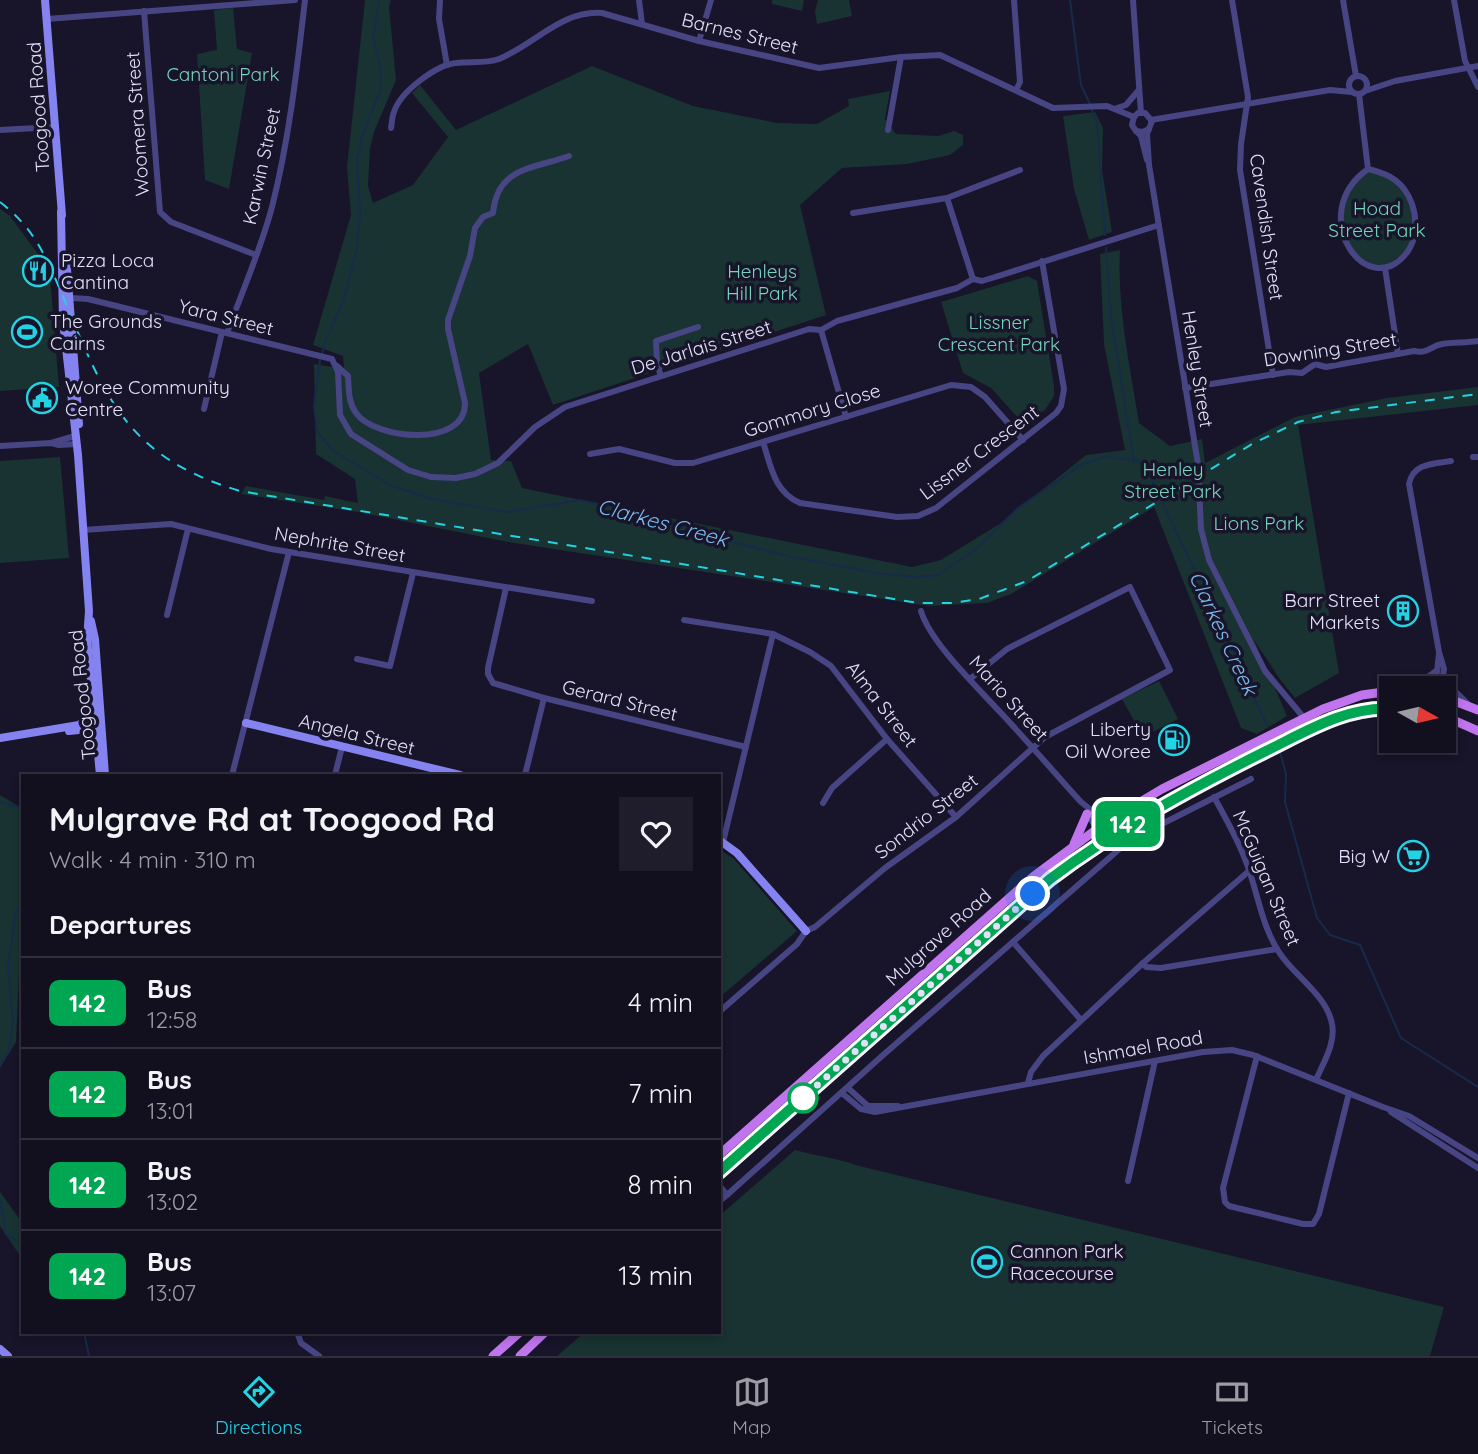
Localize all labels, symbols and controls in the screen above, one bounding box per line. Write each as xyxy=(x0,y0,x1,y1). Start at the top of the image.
street label: Barnes Street xyxy=(679,7,801,59)
street label: Toogood Road xyxy=(21,41,55,173)
street label: Woomera Street xyxy=(120,51,154,197)
park label: Cantoni Park xyxy=(166,62,280,86)
street label: Karwin Street xyxy=(237,105,285,227)
street label: Cavendish Street xyxy=(1245,152,1289,302)
park label: Hoad Street Park xyxy=(1328,196,1426,242)
place label: Pizza Loca Cantina xyxy=(61,248,154,294)
restaurant icon: Pizza Loca Cantina xyxy=(21,254,55,288)
park label: Henleys Hill Park xyxy=(726,259,798,305)
street label: Yara Street xyxy=(176,294,276,340)
place label: The Grounds Cairns xyxy=(50,309,162,355)
street label: Henley Street xyxy=(1177,309,1219,429)
park label: Lissner Crescent Park xyxy=(938,310,1060,356)
street label: De Jarlais Street xyxy=(628,314,774,380)
sports icon: The Grounds Cairns xyxy=(10,315,44,349)
street label: Downing Street xyxy=(1262,327,1398,371)
place label: Woree Community Centre xyxy=(65,375,230,421)
street label: Gommory Close xyxy=(741,378,883,442)
public building icon: Woree Community Centre xyxy=(25,381,59,415)
street label: Lissner Crescent xyxy=(915,399,1043,505)
park label: Henley Street Park xyxy=(1124,457,1222,503)
water label: Clarkes Creek xyxy=(595,492,733,552)
park label: Lions Park xyxy=(1214,511,1304,535)
street label: Nephrite Street xyxy=(273,521,407,567)
water label: Clarkes Creek xyxy=(1184,567,1265,701)
place label: Barr Street Markets xyxy=(1284,588,1380,634)
building icon: Barr Street Markets xyxy=(1386,594,1420,628)
street label: Toogood Road xyxy=(63,629,101,761)
street label: Mario Street xyxy=(964,650,1054,746)
street label: Alma Street xyxy=(841,656,923,752)
street label: Gerard Street xyxy=(560,674,680,726)
north arrow xyxy=(1379,676,1456,752)
map controls xyxy=(1379,676,1456,753)
street label: Angela Street xyxy=(297,708,417,760)
place label: Liberty Oil Woree xyxy=(1065,717,1151,763)
fuel station icon: Liberty Oil Woree xyxy=(1157,723,1191,757)
street label: Sondrio Street xyxy=(870,768,982,864)
button: heart xyxy=(619,797,693,871)
text: Mulgrave Rd at Toogood Rd xyxy=(49,798,495,839)
line badge: 142 xyxy=(1088,801,1168,847)
street label: McGuigan Street xyxy=(1228,807,1306,949)
text: 142 xyxy=(1109,809,1147,839)
supermarket icon: Big W xyxy=(1396,839,1430,873)
place label: Big W xyxy=(1338,844,1390,868)
text: Walk · 4 min · 310 m xyxy=(49,845,256,874)
your location xyxy=(1015,876,1050,911)
street label: Mulgrave Road xyxy=(880,883,996,991)
text: Departures xyxy=(49,908,192,941)
text: Bus xyxy=(147,972,192,1005)
text: 4 min xyxy=(628,986,693,1019)
text: 142 xyxy=(69,988,106,1018)
text: 12:58 xyxy=(147,1005,198,1034)
street label: Ishmael Road xyxy=(1081,1025,1205,1069)
text: Bus xyxy=(147,1063,192,1096)
text: 7 min xyxy=(628,1077,693,1110)
text: 142 xyxy=(69,1079,106,1109)
unlabelled marker xyxy=(788,1083,818,1113)
text: 13:01 xyxy=(147,1096,194,1125)
text: Bus xyxy=(147,1154,192,1187)
text: 8 min xyxy=(628,1168,693,1201)
text: 142 xyxy=(69,1170,106,1200)
text: 13:02 xyxy=(147,1187,198,1216)
place label: Cannon Park Racecourse xyxy=(1010,1239,1124,1285)
text: Bus xyxy=(147,1245,192,1278)
sports icon: Cannon Park Racecourse xyxy=(970,1245,1004,1279)
text: 13 min xyxy=(618,1259,693,1292)
text: 142 xyxy=(69,1261,106,1291)
text: 13:07 xyxy=(147,1278,196,1307)
tab: Directions xyxy=(215,1373,302,1439)
tab: Map xyxy=(732,1373,771,1439)
tab: Tickets xyxy=(1201,1373,1263,1439)

